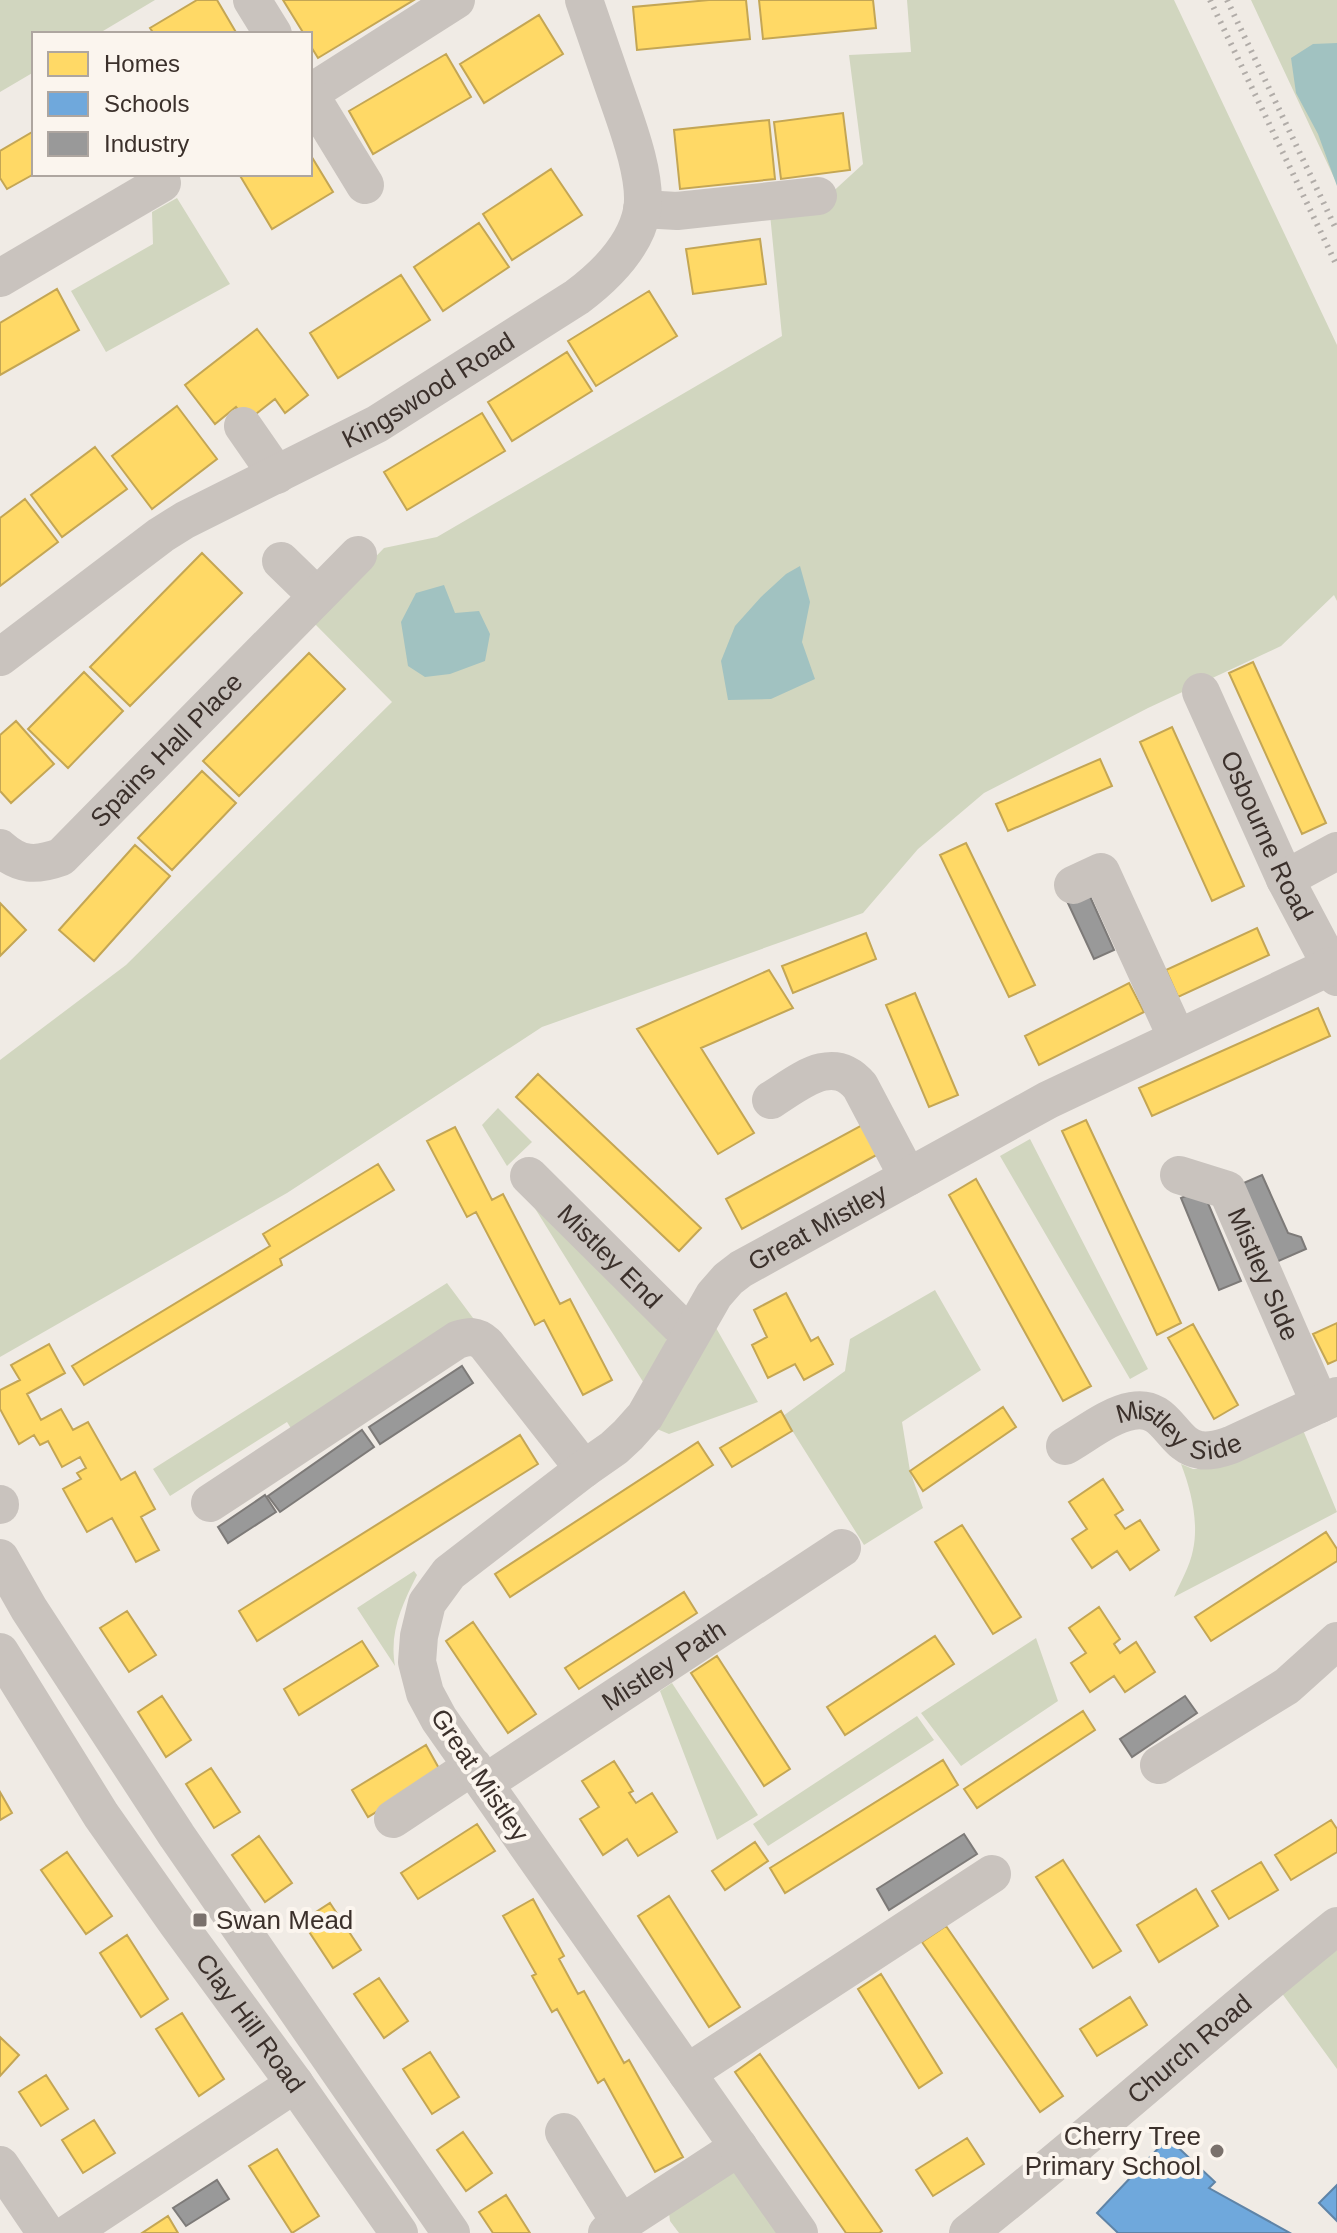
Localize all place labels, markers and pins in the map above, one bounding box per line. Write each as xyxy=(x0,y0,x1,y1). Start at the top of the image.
place label: Swan Mead xyxy=(216,1905,353,1935)
marker: Swan Mead xyxy=(191,1911,209,1929)
place label: Cherry Tree Primary School xyxy=(1025,2121,1201,2181)
marker: Cherry Tree Primary School xyxy=(1208,2142,1226,2160)

